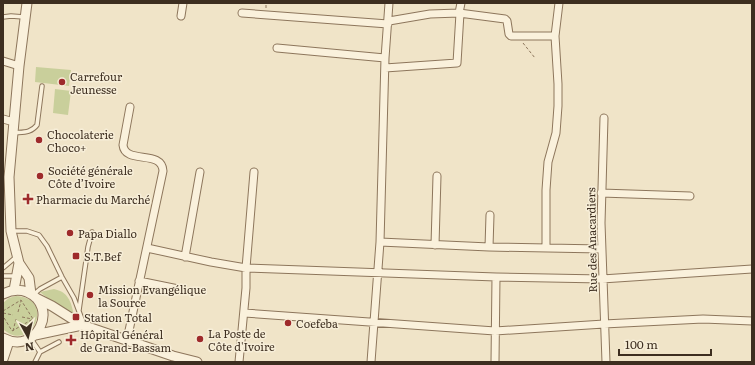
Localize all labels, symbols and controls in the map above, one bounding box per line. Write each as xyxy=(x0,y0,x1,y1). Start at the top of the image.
place label: Carrefour Jeunesse xyxy=(70,68,123,97)
marker: Carrefour Jeunesse xyxy=(57,77,67,87)
place label: Chocolaterie Choco+ xyxy=(47,126,114,155)
marker: Chocolaterie Choco+ xyxy=(34,135,44,145)
place label: Société générale Côte d’Ivoire xyxy=(48,162,133,191)
marker: Société générale Côte d’Ivoire xyxy=(35,171,45,181)
street label: Rue des Anacardiers xyxy=(582,187,600,293)
place label: Pharmacie du Marché xyxy=(36,191,151,207)
marker: Pharmacie du Marché xyxy=(23,194,33,204)
place label: Papa Diallo xyxy=(78,225,137,241)
marker: Papa Diallo xyxy=(65,228,75,238)
place label: S.T.Bef xyxy=(84,248,122,264)
marker: S.T.Bef xyxy=(71,251,81,261)
place label: Mission Evangélique la Source xyxy=(98,281,206,310)
marker: Mission Evangélique la Source xyxy=(85,290,95,300)
place label: Station Total xyxy=(84,309,152,325)
marker: Station Total xyxy=(71,312,81,322)
place label: Coefeba xyxy=(296,315,338,331)
north arrow xyxy=(8,317,48,357)
marker: Coefeba xyxy=(283,318,293,328)
place label: La Poste de Côte d'Ivoire xyxy=(208,325,275,354)
place label: Hôpital Général de Grand-Bassam xyxy=(80,326,171,355)
scale bar xyxy=(619,331,711,357)
marker: Hôpital Général de Grand-Bassam xyxy=(65,334,77,346)
marker: La Poste de Côte d'Ivoire xyxy=(195,334,205,344)
text: 100 m xyxy=(625,335,658,353)
text: N xyxy=(24,339,35,356)

